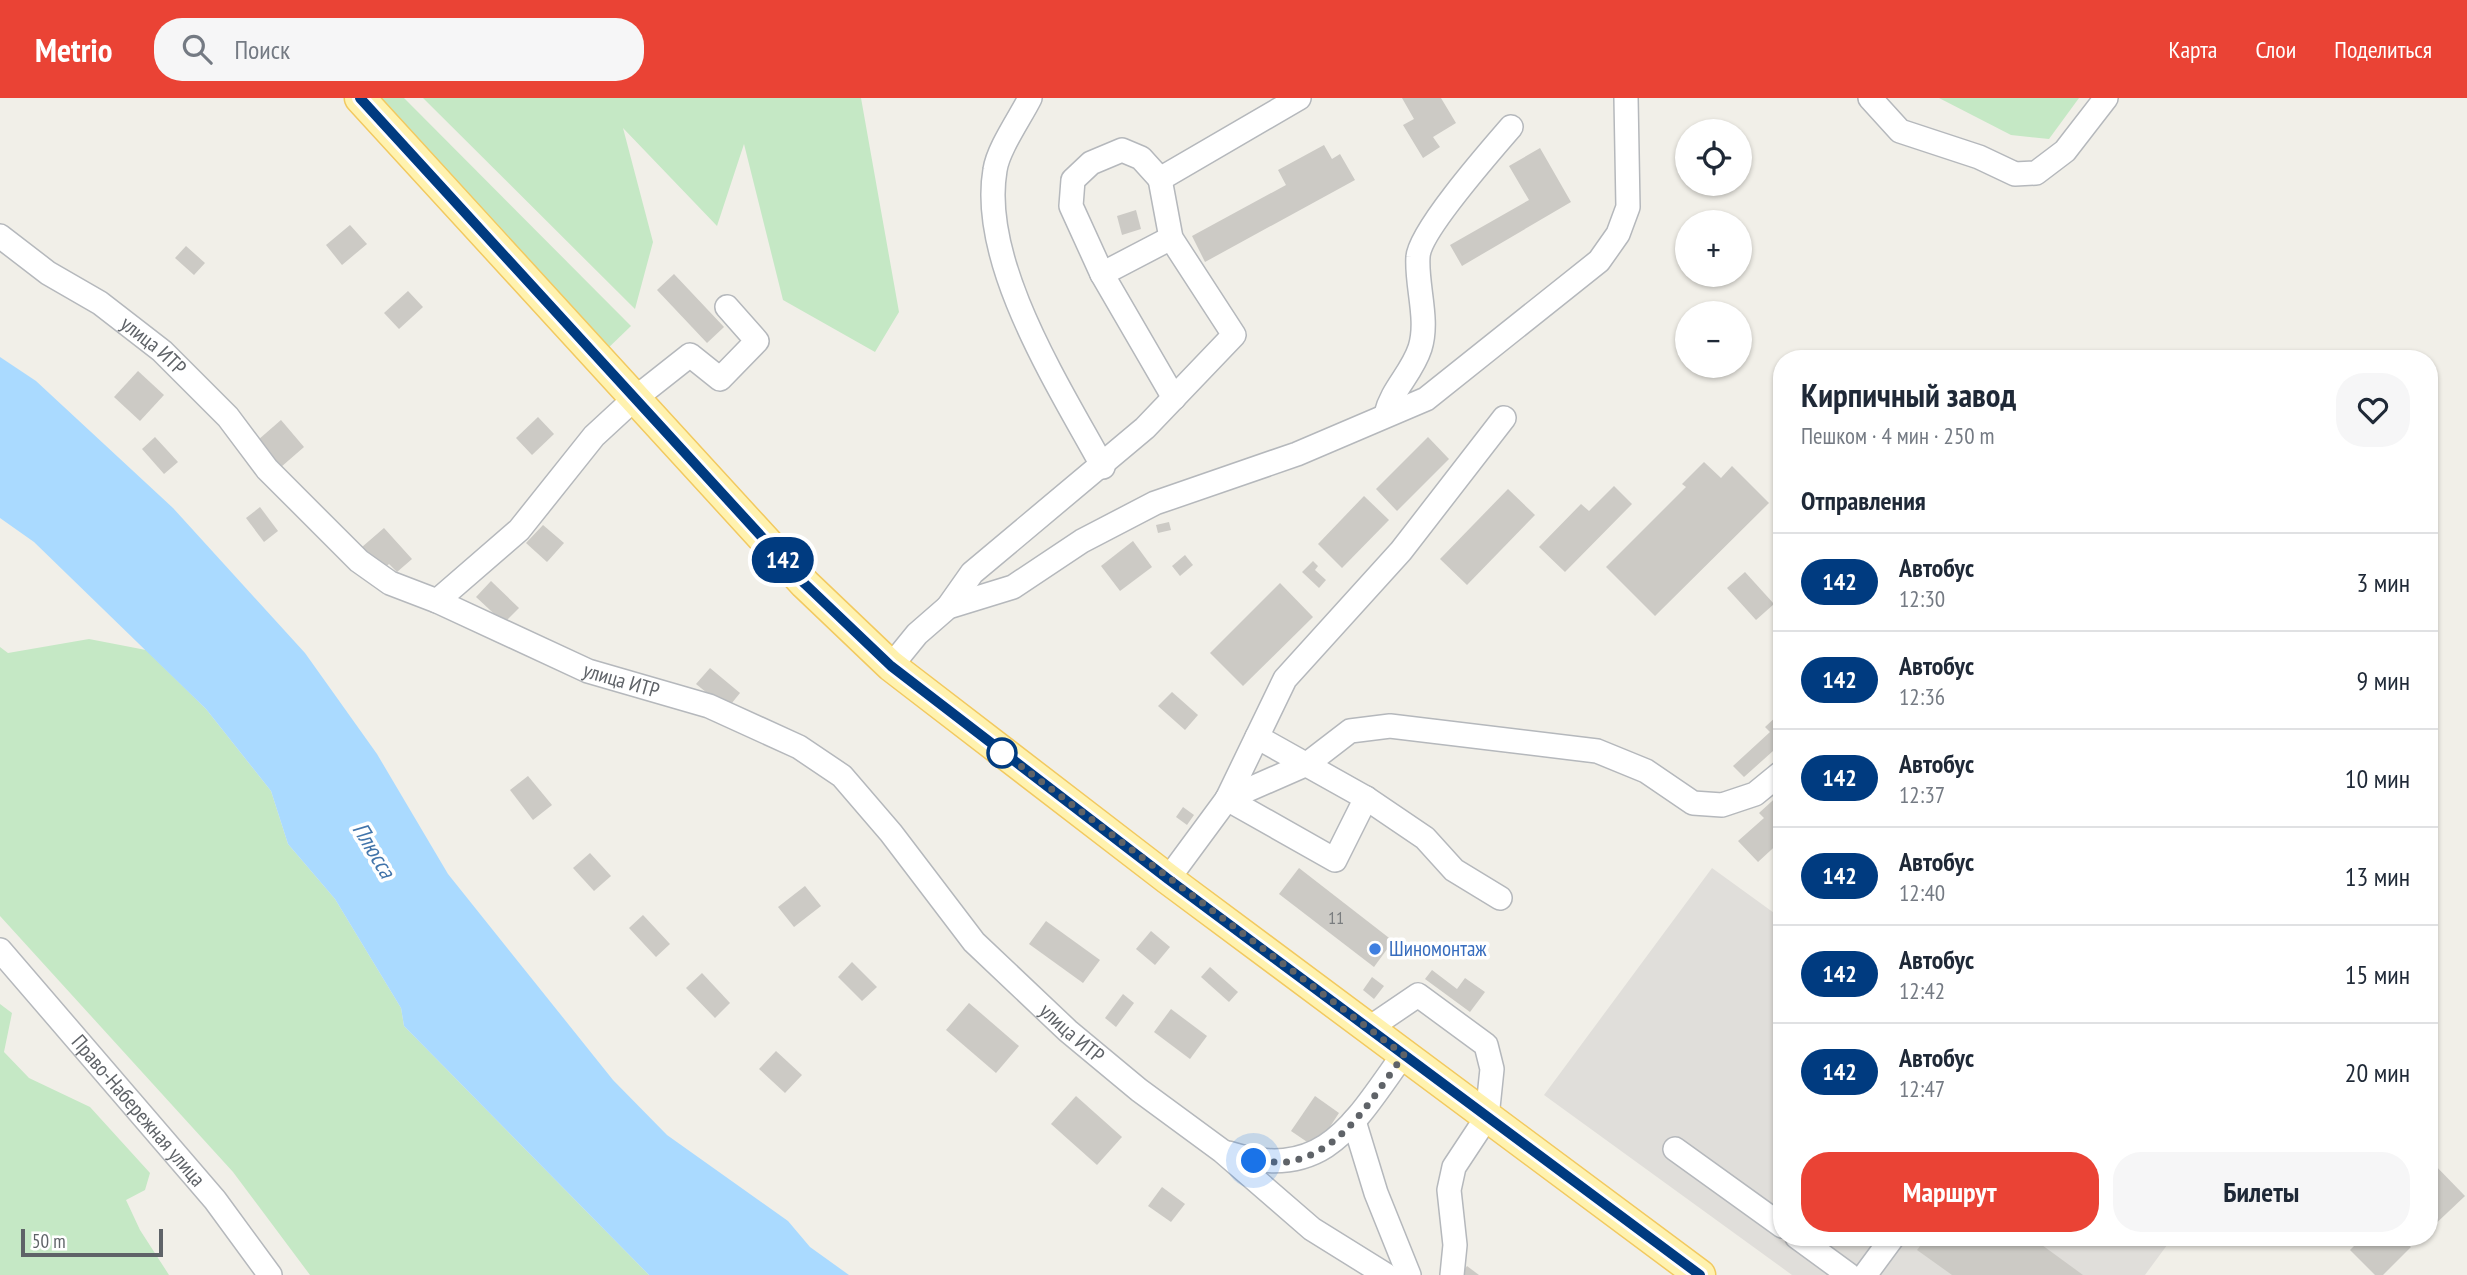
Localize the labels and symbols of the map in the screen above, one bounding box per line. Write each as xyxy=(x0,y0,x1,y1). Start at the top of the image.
street label: улица ИТР xyxy=(115,310,192,381)
line badge: 142 xyxy=(743,537,823,583)
street label: улица ИТР xyxy=(579,657,663,704)
unlabelled marker xyxy=(987,738,1017,768)
water label: Плюсса xyxy=(347,817,403,884)
house number: 11 xyxy=(1328,906,1344,929)
place label: Шиномонтаж xyxy=(1389,935,1487,962)
marker: Шиномонтаж xyxy=(1367,941,1383,957)
street label: улица ИТР xyxy=(1034,997,1110,1069)
street label: Право-Набережная улица xyxy=(66,1029,211,1192)
your location xyxy=(1236,1143,1271,1178)
scale bar xyxy=(21,1226,163,1258)

